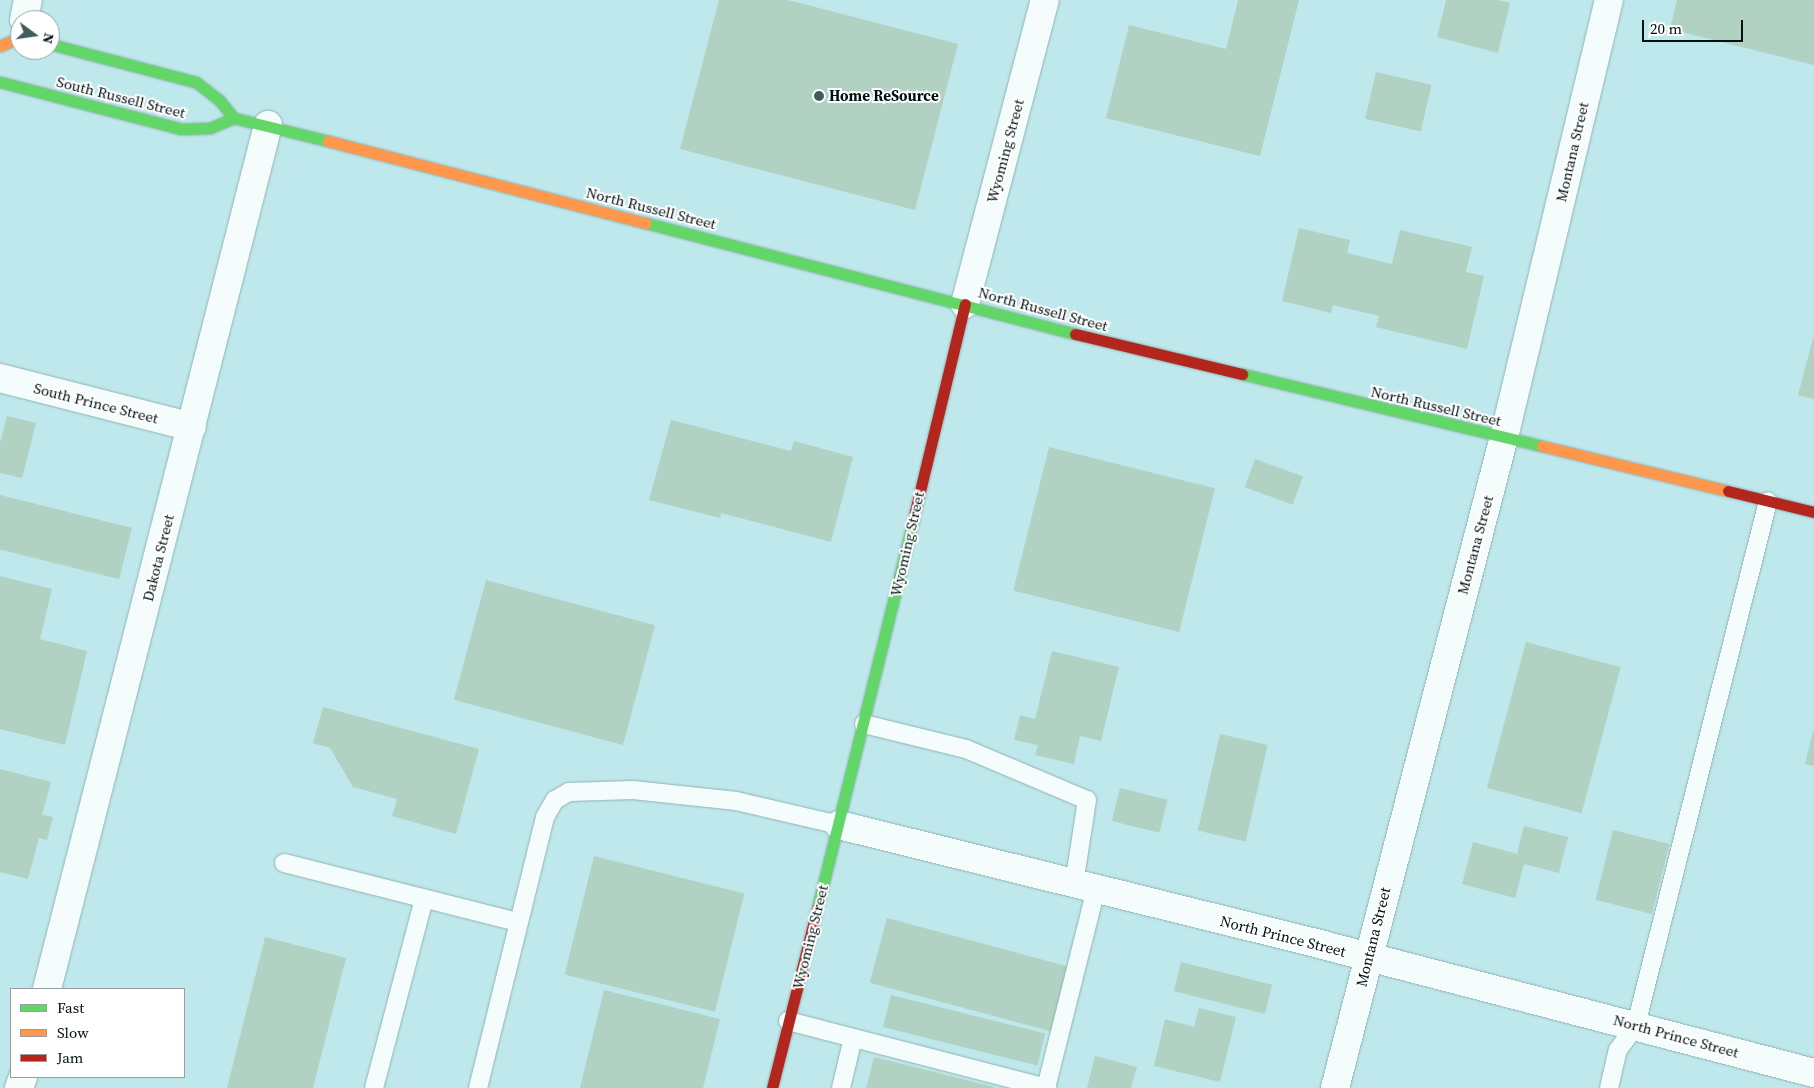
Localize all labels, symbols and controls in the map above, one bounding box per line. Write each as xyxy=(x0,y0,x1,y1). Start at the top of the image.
north arrow xyxy=(10,10,60,60)
scale bar xyxy=(1644,10,1745,42)
text: 20 m xyxy=(1650,18,1682,39)
text: N xyxy=(38,31,60,46)
street label: South Russell Street xyxy=(55,72,187,122)
place label: Home ReSource xyxy=(829,87,939,105)
marker: Home ReSource xyxy=(813,90,825,102)
street label: Wyoming Street xyxy=(983,97,1027,205)
street label: Montana Street xyxy=(1552,100,1592,204)
street label: North Russell Street xyxy=(584,183,718,233)
street label: North Russell Street xyxy=(976,283,1110,335)
street label: South Prince Street xyxy=(32,379,160,427)
street label: North Russell Street xyxy=(1369,382,1503,430)
street label: Wyoming Street xyxy=(886,490,928,598)
street label: Montana Street xyxy=(1453,493,1497,597)
street label: Dakota Street xyxy=(138,513,178,603)
street label: Wyoming Street xyxy=(788,883,832,991)
street label: Montana Street xyxy=(1352,885,1394,989)
street label: North Prince Street xyxy=(1218,912,1348,960)
legend xyxy=(10,988,185,1078)
text: Fast xyxy=(57,997,84,1018)
street label: North Prince Street xyxy=(1611,1011,1741,1061)
text: Slow xyxy=(57,1022,89,1043)
text: Jam xyxy=(57,1047,83,1068)

